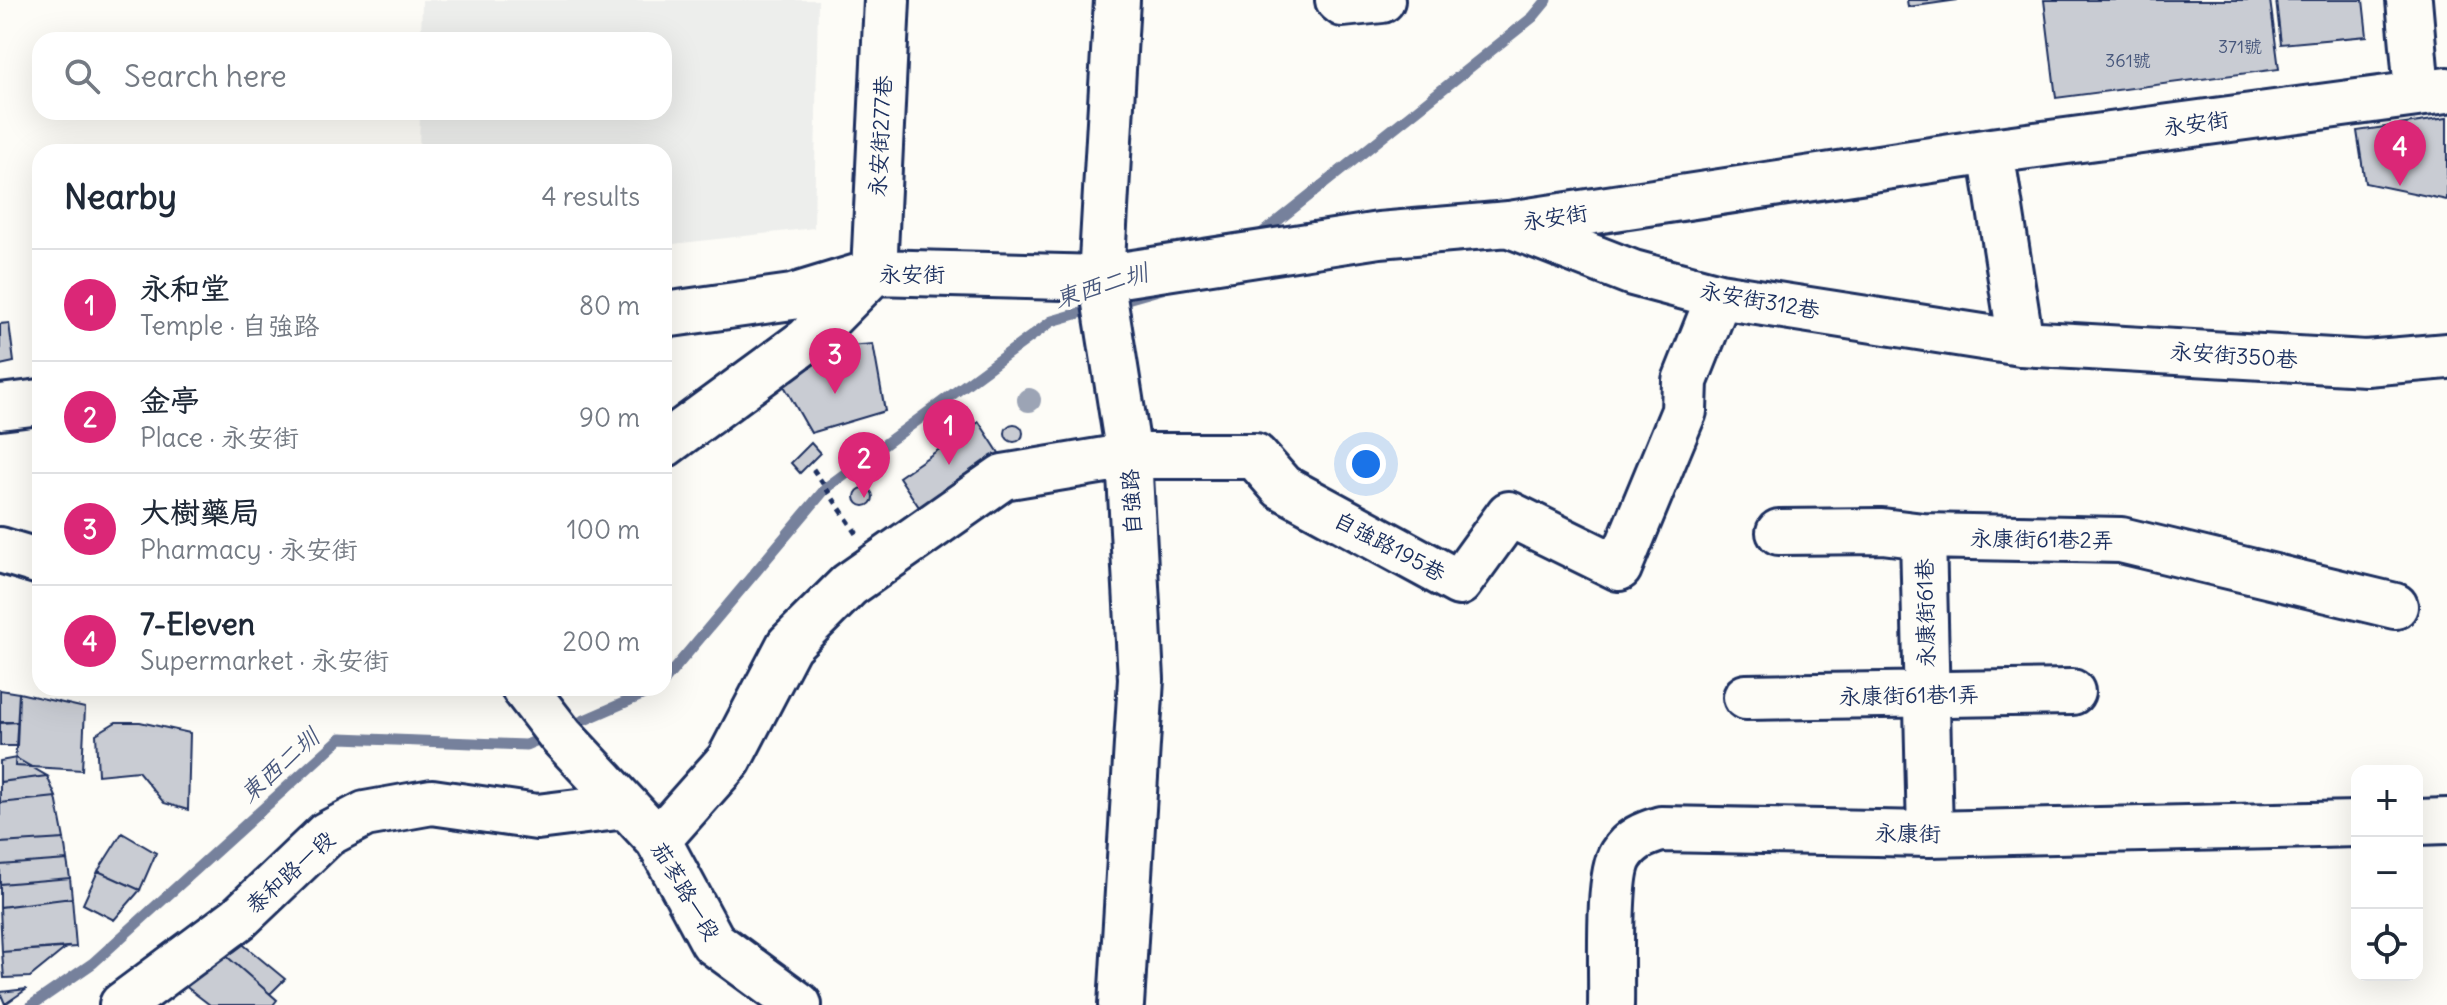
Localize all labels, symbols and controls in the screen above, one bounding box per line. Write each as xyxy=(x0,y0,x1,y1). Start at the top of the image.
search box xyxy=(32,32,672,120)
house number: 371號 xyxy=(2218,35,2262,58)
house number: 361號 xyxy=(2105,49,2151,72)
icon: search xyxy=(60,54,104,98)
text: Search here xyxy=(124,57,287,95)
street label: 永安街277巷 xyxy=(863,75,897,197)
street label: 永安街 xyxy=(2161,105,2231,141)
pin: 4 xyxy=(2374,120,2426,186)
text: Nearby xyxy=(64,175,177,218)
text: 4 results xyxy=(542,180,640,213)
street label: 永安街 xyxy=(1520,198,1590,236)
water label: 東西二圳 xyxy=(1051,256,1154,313)
street label: 永安街 xyxy=(879,260,945,288)
text: 永和堂 xyxy=(140,269,230,307)
street label: 永安街312巷 xyxy=(1698,276,1822,324)
text: 1 xyxy=(85,289,95,322)
text: 80 m xyxy=(579,289,640,322)
text: Temple · 自強路 xyxy=(140,309,319,342)
pin: 3 xyxy=(809,328,861,394)
street label: 永安街350巷 xyxy=(2169,337,2299,373)
text: 金亭 xyxy=(140,381,200,419)
pin: 1 xyxy=(923,399,975,465)
text: 2 xyxy=(83,401,97,434)
text: 90 m xyxy=(579,401,640,434)
text: Place · 永安街 xyxy=(140,421,299,454)
pin: 2 xyxy=(838,432,890,498)
your location xyxy=(1346,444,1386,484)
street label: 自強路 xyxy=(1115,468,1147,536)
text: 大樹藥局 xyxy=(140,493,260,531)
street label: 自強路195巷 xyxy=(1330,505,1450,587)
text: 3 xyxy=(83,513,97,546)
text: 100 m xyxy=(566,513,640,546)
street label: 永康街61巷2弄 xyxy=(1970,524,2114,554)
text: Pharmacy · 永安街 xyxy=(140,533,358,566)
street label: 永康街61巷 xyxy=(1910,558,1940,668)
text: 7-Eleven xyxy=(140,605,255,643)
text: 4 xyxy=(82,625,98,658)
text: 200 m xyxy=(563,625,640,658)
text: Supermarket · 永安街 xyxy=(140,644,389,677)
street label: 永康街61巷1弄 xyxy=(1839,680,1979,710)
water label: 東西二圳 xyxy=(233,720,327,808)
map controls xyxy=(2351,765,2423,981)
button: + xyxy=(2351,765,2423,837)
street label: 永康街 xyxy=(1875,818,1941,848)
street label: 泰和路一段 xyxy=(240,825,340,919)
street label: 茄苳路一段 xyxy=(646,837,726,945)
button: − xyxy=(2351,837,2423,909)
button: locate xyxy=(2351,909,2423,981)

